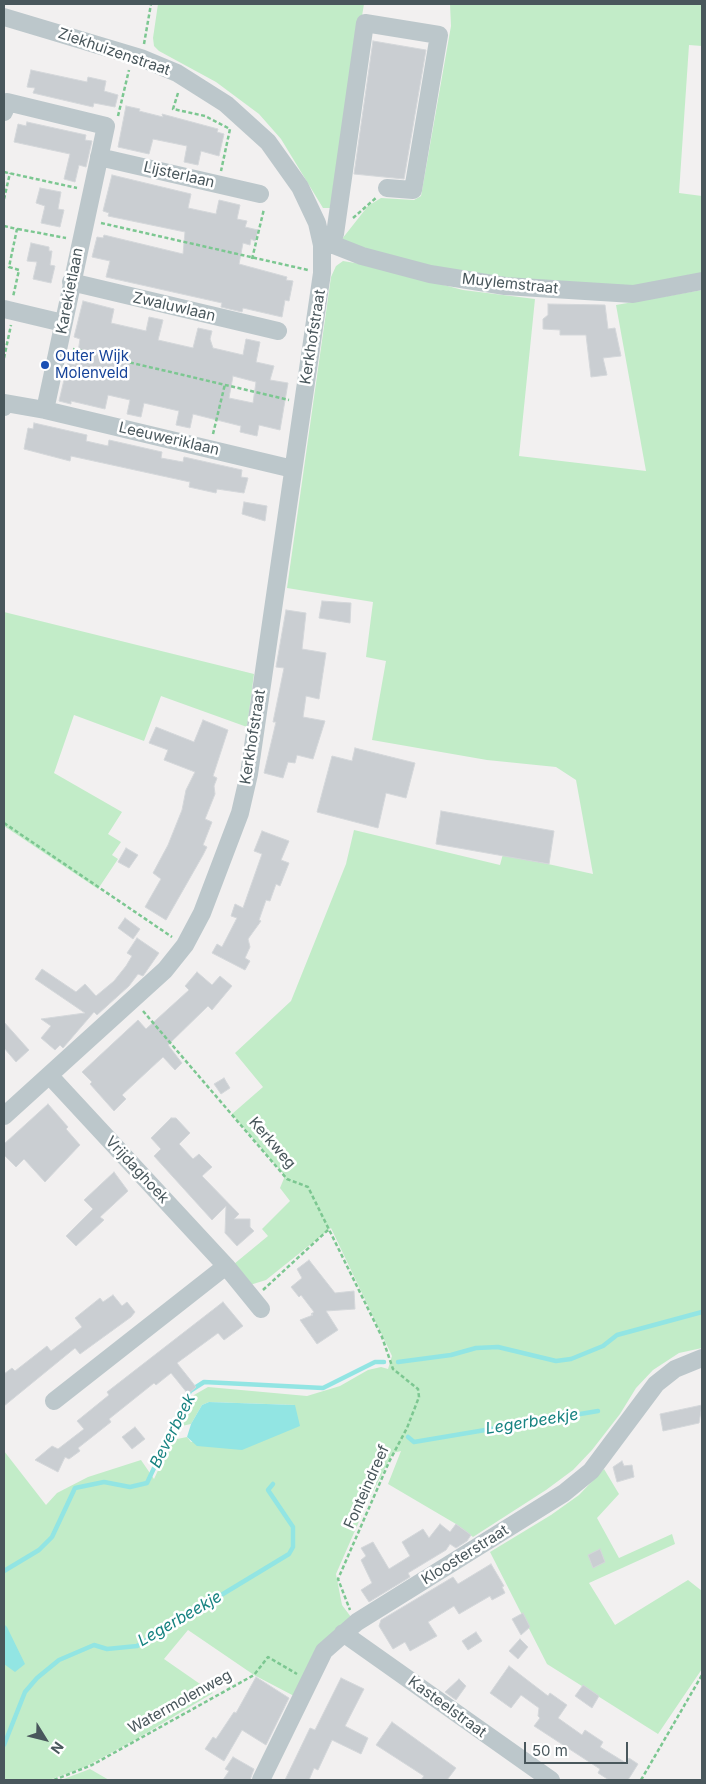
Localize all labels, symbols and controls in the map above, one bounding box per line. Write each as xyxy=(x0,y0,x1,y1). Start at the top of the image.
street label: Ziekhuizenstraat xyxy=(56,24,172,80)
street label: Lijsterlaan xyxy=(142,158,216,192)
street label: Karekietlaan xyxy=(53,246,87,336)
street label: Muylemstraat xyxy=(461,270,559,298)
street label: Kerkhofstraat xyxy=(297,288,329,386)
street label: Zwaluwlaan xyxy=(131,289,217,325)
place label: Outer Wijk Molenveld xyxy=(55,347,129,382)
marker: Outer Wijk Molenveld xyxy=(39,359,51,371)
street label: Leeuweriklaan xyxy=(117,419,221,459)
street label: Kerkhofstraat xyxy=(237,688,269,786)
street label: Kerkweg xyxy=(245,1114,299,1172)
street label: Vrijdaghoek xyxy=(101,1133,173,1207)
water label: Beverbeek xyxy=(146,1391,200,1471)
water label: Legerbeekje xyxy=(484,1405,580,1439)
street label: Fonteindreef xyxy=(341,1442,393,1532)
street label: Kloosterstraat xyxy=(418,1521,512,1589)
water label: Legerbeekje xyxy=(135,1587,225,1651)
street label: Watermolenweg xyxy=(125,1666,235,1738)
street label: Kasteelstraat xyxy=(404,1673,490,1741)
north arrow xyxy=(20,1714,70,1764)
scale bar xyxy=(526,1732,630,1764)
text: N xyxy=(48,1739,68,1757)
text: 50 m xyxy=(532,1741,568,1760)

